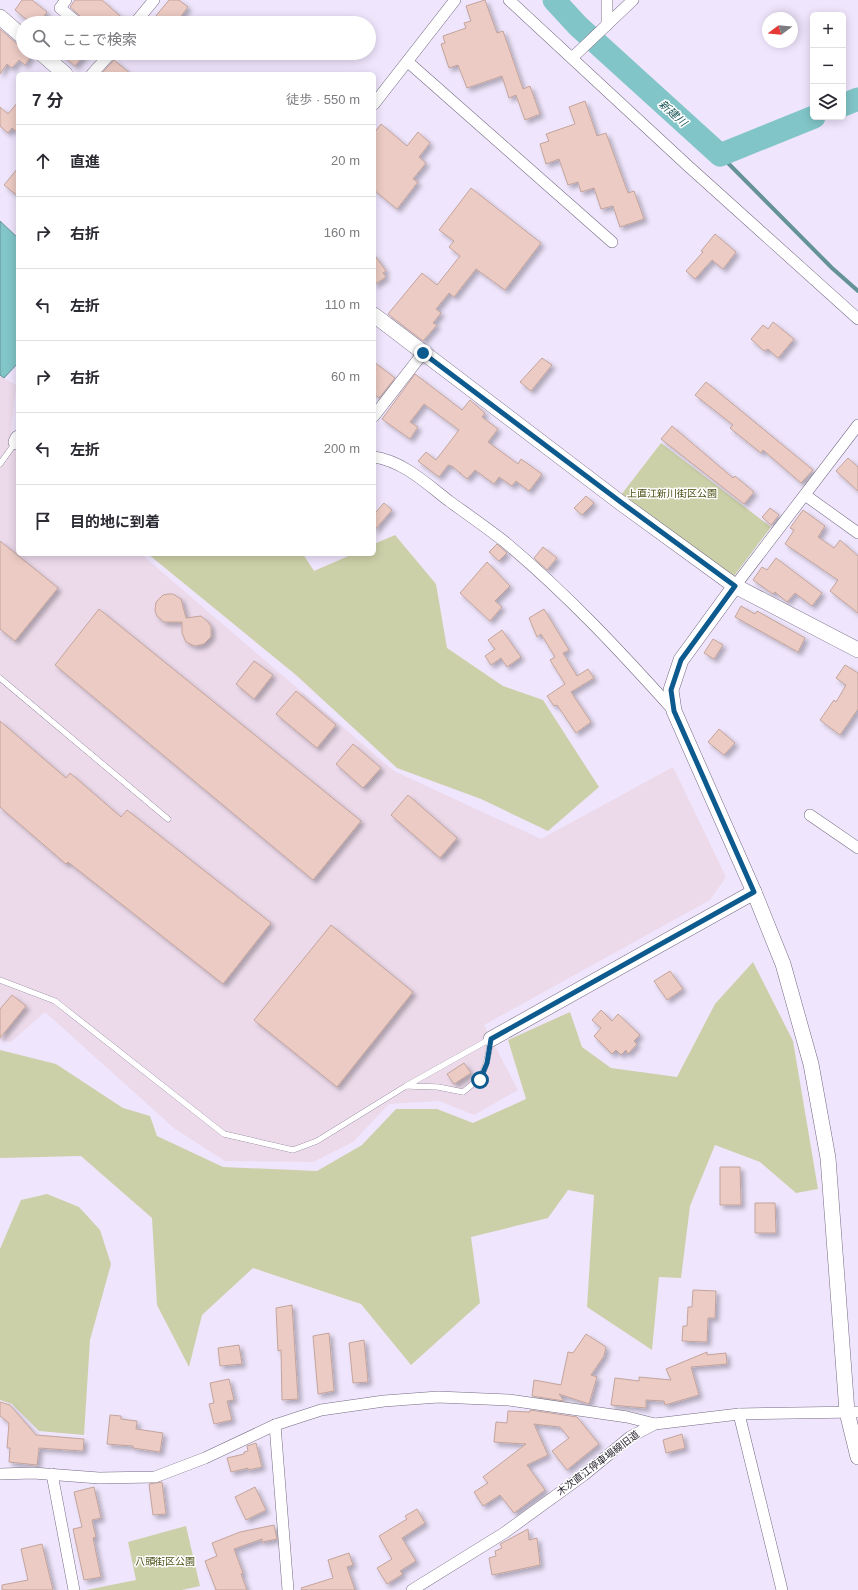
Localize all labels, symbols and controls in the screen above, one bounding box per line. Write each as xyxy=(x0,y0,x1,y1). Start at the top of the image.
north arrow xyxy=(762,12,798,48)
map controls xyxy=(810,12,846,120)
button: + xyxy=(810,12,846,48)
search box xyxy=(16,16,376,60)
icon: search xyxy=(30,27,52,49)
text: ここで検索 xyxy=(62,31,137,48)
button: − xyxy=(810,48,846,84)
button: layers xyxy=(810,84,846,120)
text: 7 分 xyxy=(32,91,63,110)
text: 徒歩 · 550 m xyxy=(286,92,360,107)
water label: 新建川 xyxy=(657,98,690,129)
icon: ahead xyxy=(32,150,54,172)
text: 直進 xyxy=(70,153,100,170)
text: 20 m xyxy=(331,153,360,168)
icon: right xyxy=(32,222,54,244)
text: 右折 xyxy=(70,225,100,242)
text: 160 m xyxy=(324,225,360,240)
icon: left xyxy=(32,294,54,316)
text: 左折 xyxy=(70,297,100,314)
text: 110 m xyxy=(325,297,360,312)
route end xyxy=(414,344,432,362)
icon: right xyxy=(32,366,54,388)
text: 右折 xyxy=(70,369,100,386)
text: 60 m xyxy=(331,369,360,384)
icon: left xyxy=(32,438,54,460)
text: 左折 xyxy=(70,441,100,458)
text: 200 m xyxy=(324,441,360,456)
park label: 上直江新川街区公園 xyxy=(627,488,717,499)
icon: arrive xyxy=(32,510,54,532)
text: 目的地に到着 xyxy=(70,513,160,530)
route start xyxy=(471,1071,489,1089)
street label: 木次直江停車場線旧道 xyxy=(555,1429,641,1497)
park label: 八頭街区公園 xyxy=(135,1556,195,1567)

